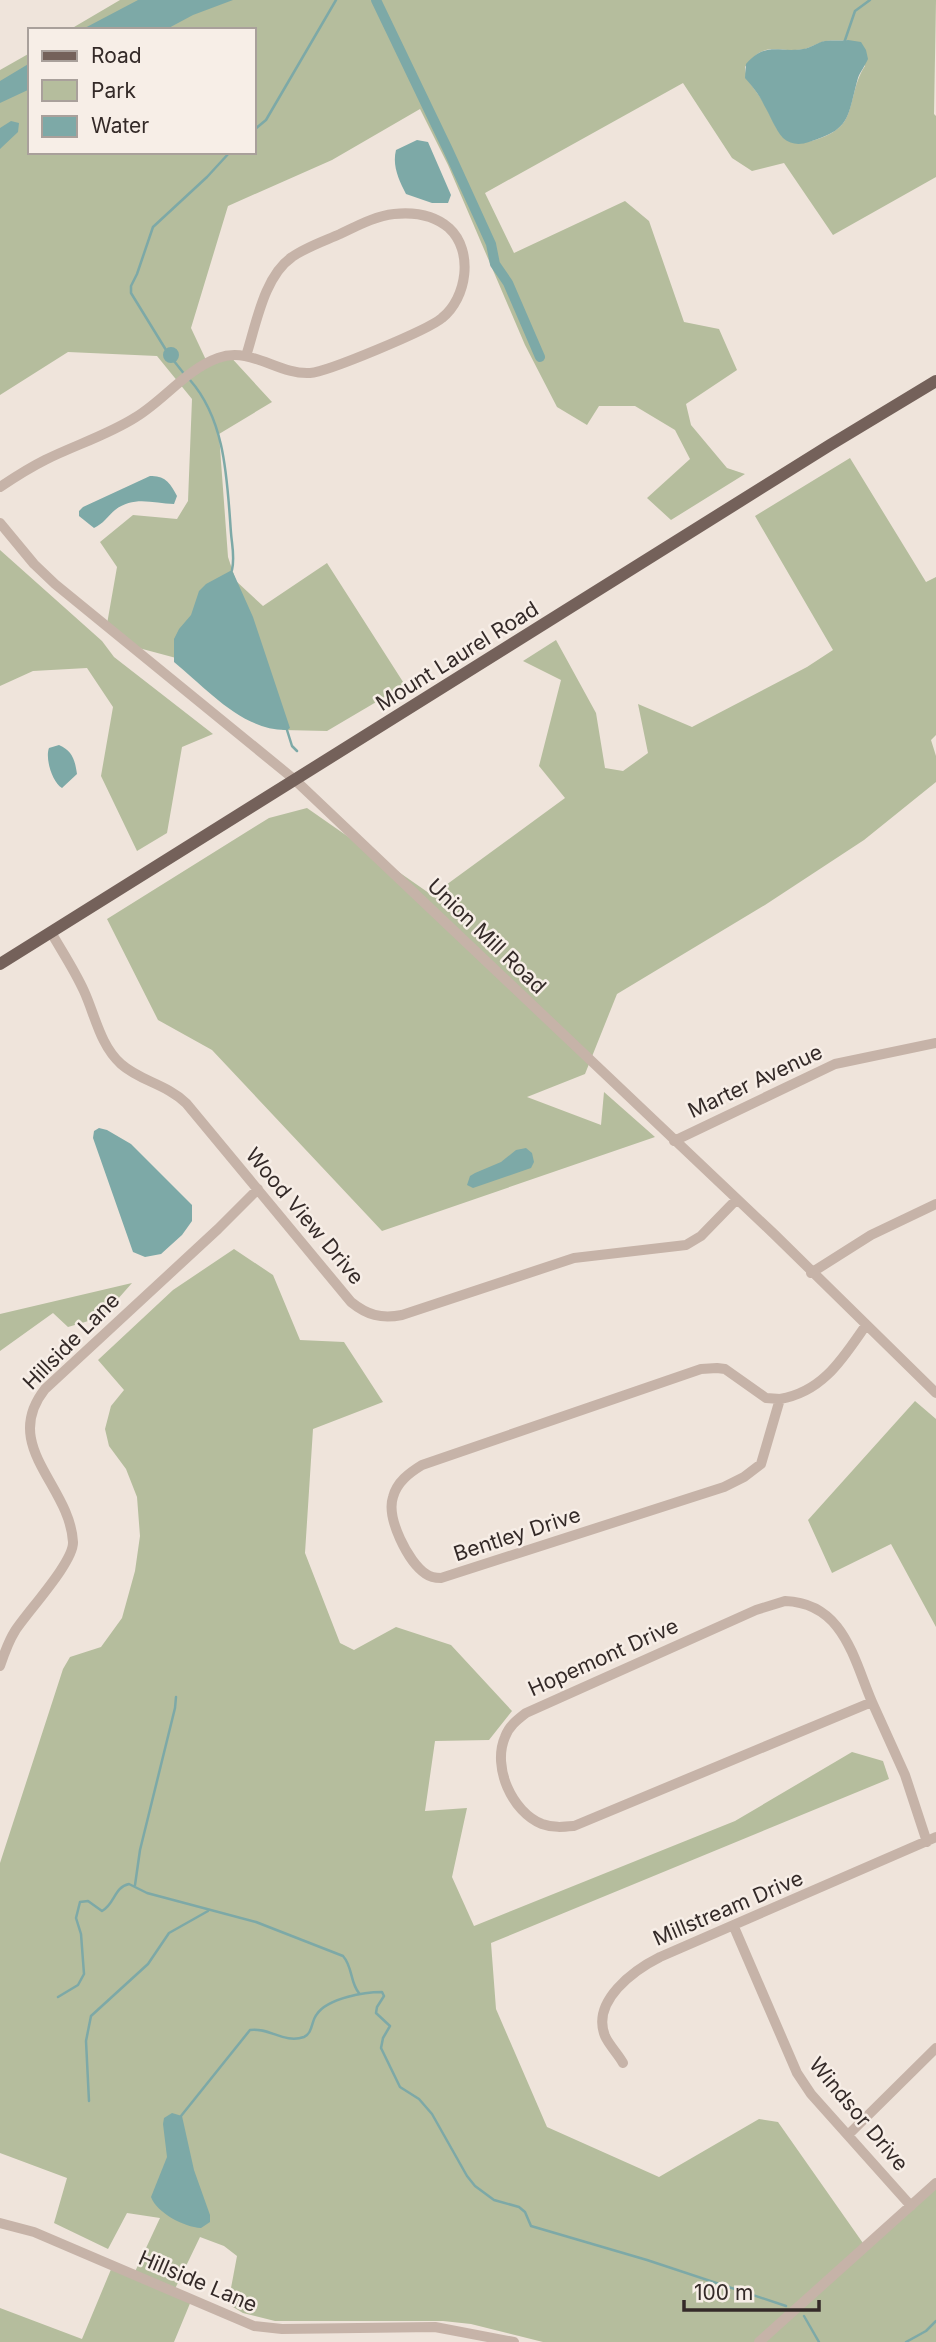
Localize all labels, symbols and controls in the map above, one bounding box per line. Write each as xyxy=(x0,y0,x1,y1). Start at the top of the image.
legend xyxy=(28,28,256,154)
text: Road xyxy=(91,43,142,68)
text: Park xyxy=(91,78,136,103)
text: Water xyxy=(91,113,149,138)
street label: Mount Laurel Road xyxy=(371,596,543,716)
street label: Union Mill Road xyxy=(423,873,551,999)
street label: Marter Avenue xyxy=(684,1039,826,1123)
street label: Wood View Drive xyxy=(241,1143,369,1289)
street label: Hillside Lane xyxy=(17,1287,125,1395)
street label: Bentley Drive xyxy=(450,1502,584,1566)
street label: Hopemont Drive xyxy=(524,1613,682,1701)
street label: Millstream Drive xyxy=(649,1865,807,1951)
street label: Windsor Drive xyxy=(804,2052,914,2176)
street label: Hillside Lane xyxy=(135,2245,261,2317)
scale bar xyxy=(684,2268,819,2312)
text: 100 m xyxy=(694,2280,753,2305)

